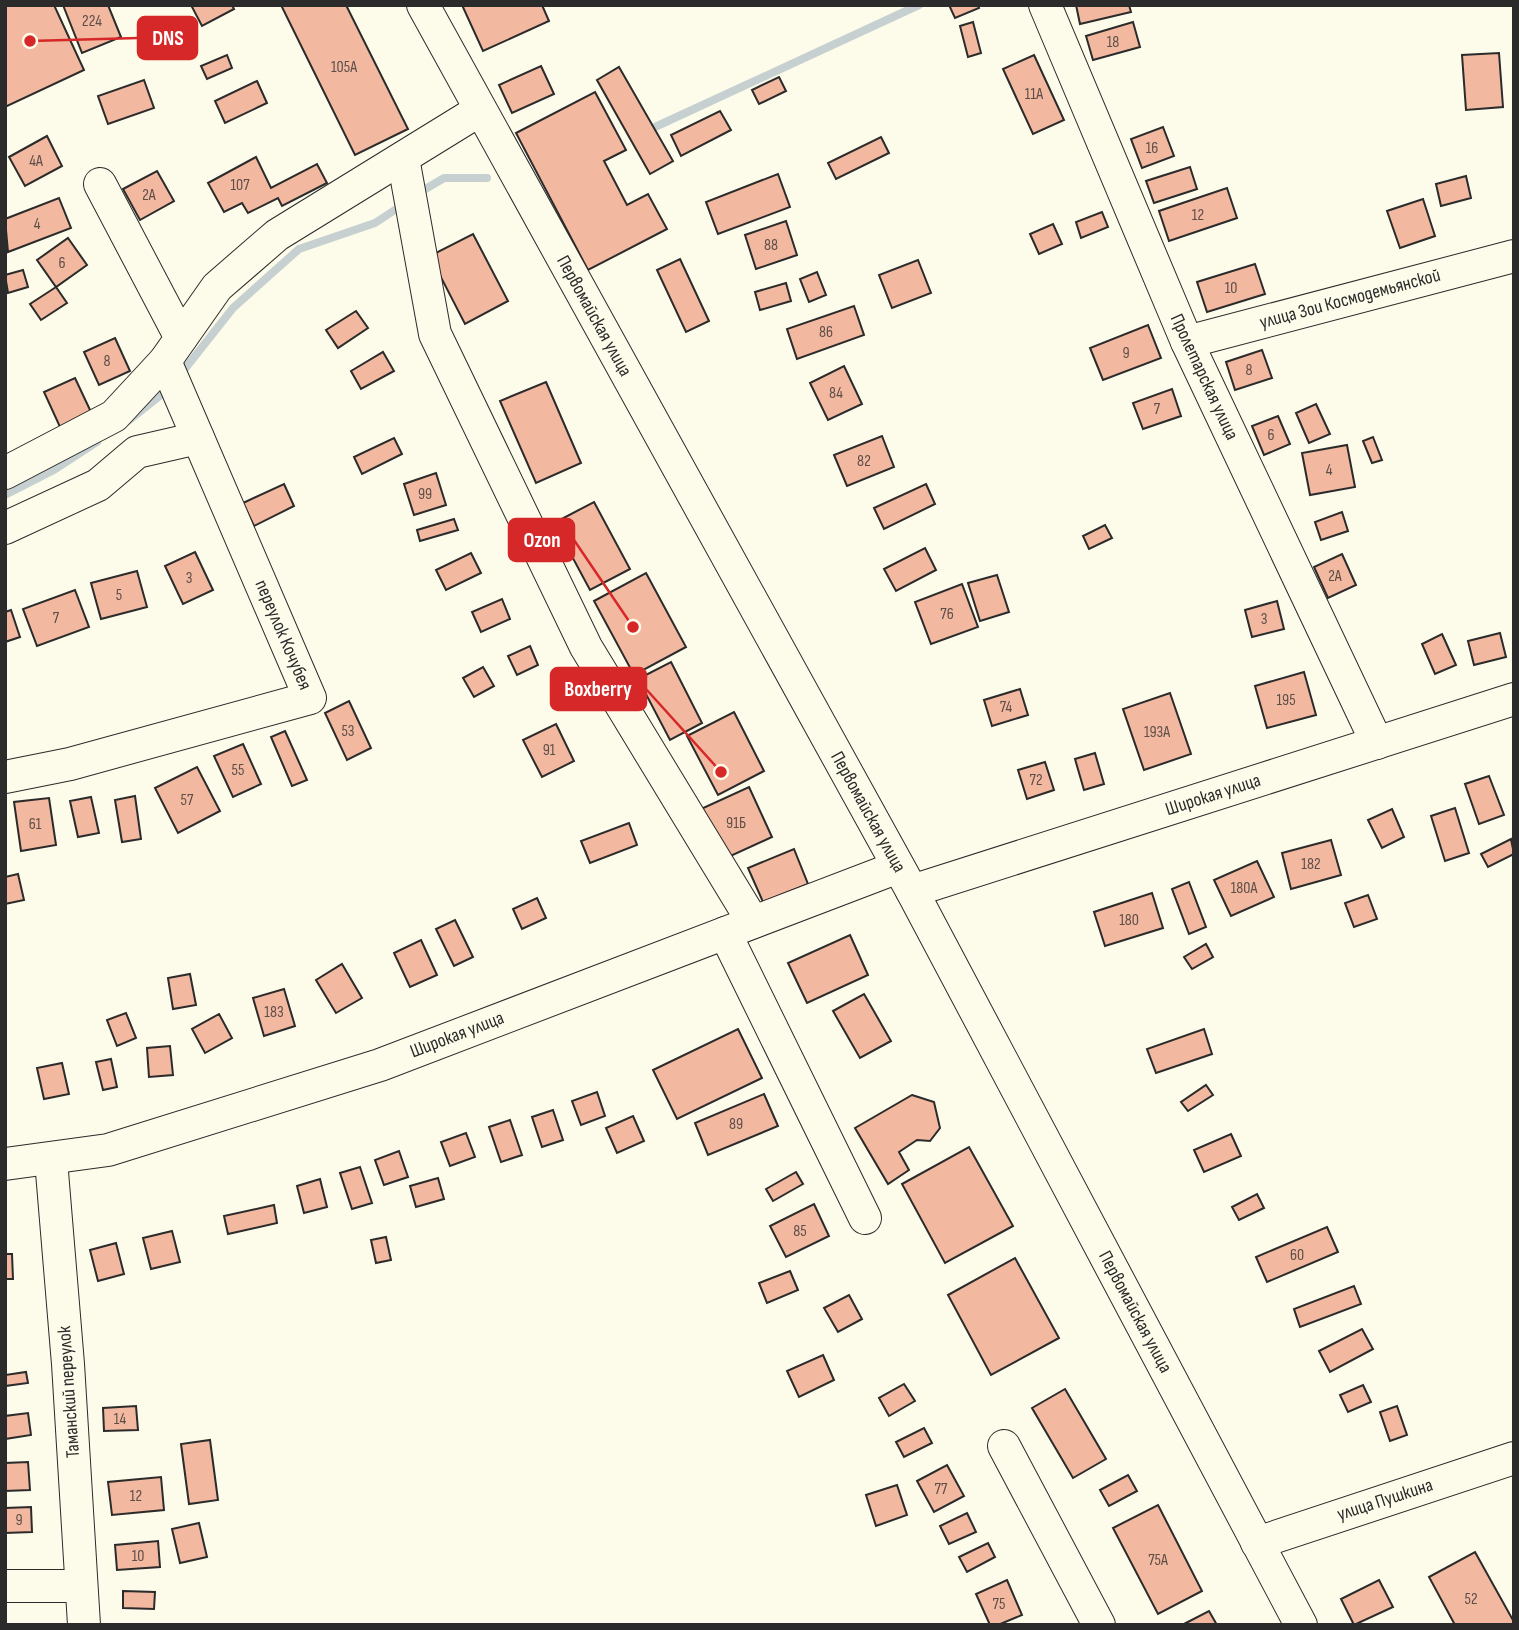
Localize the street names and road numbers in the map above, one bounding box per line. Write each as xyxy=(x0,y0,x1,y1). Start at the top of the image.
street label: Первомайская улица xyxy=(551,251,637,381)
street label: улица Зои Космодемьянской xyxy=(1257,264,1443,334)
street label: Пролетарская улица xyxy=(1165,310,1243,444)
street label: переулок Кочубея xyxy=(249,576,317,694)
street label: Первомайская улица xyxy=(825,747,911,877)
street label: Широкая улица xyxy=(1163,769,1263,821)
street label: Широкая улица xyxy=(407,1007,507,1063)
street label: Первомайская улица xyxy=(1093,1247,1177,1377)
street label: Таманский переулок xyxy=(53,1324,85,1459)
street label: улица Пушкина xyxy=(1334,1474,1436,1526)

